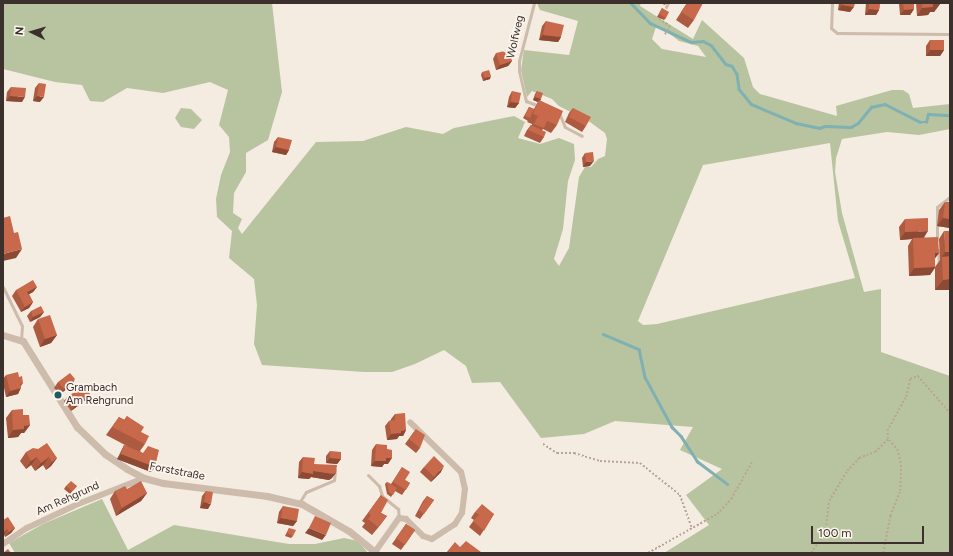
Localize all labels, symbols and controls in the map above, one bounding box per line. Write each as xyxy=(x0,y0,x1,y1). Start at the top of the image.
north arrow xyxy=(12,12,52,52)
street label: Wolfweg xyxy=(505,14,527,60)
text: N xyxy=(13,26,26,36)
place label: Grambach Am Rehgrund xyxy=(66,382,133,408)
marker: Grambach Am Rehgrund xyxy=(53,390,63,400)
street label: Forststraße xyxy=(148,460,206,484)
street label: Am Rehgrund xyxy=(35,479,101,519)
scale bar xyxy=(813,518,926,544)
text: 100 m xyxy=(818,526,852,540)

